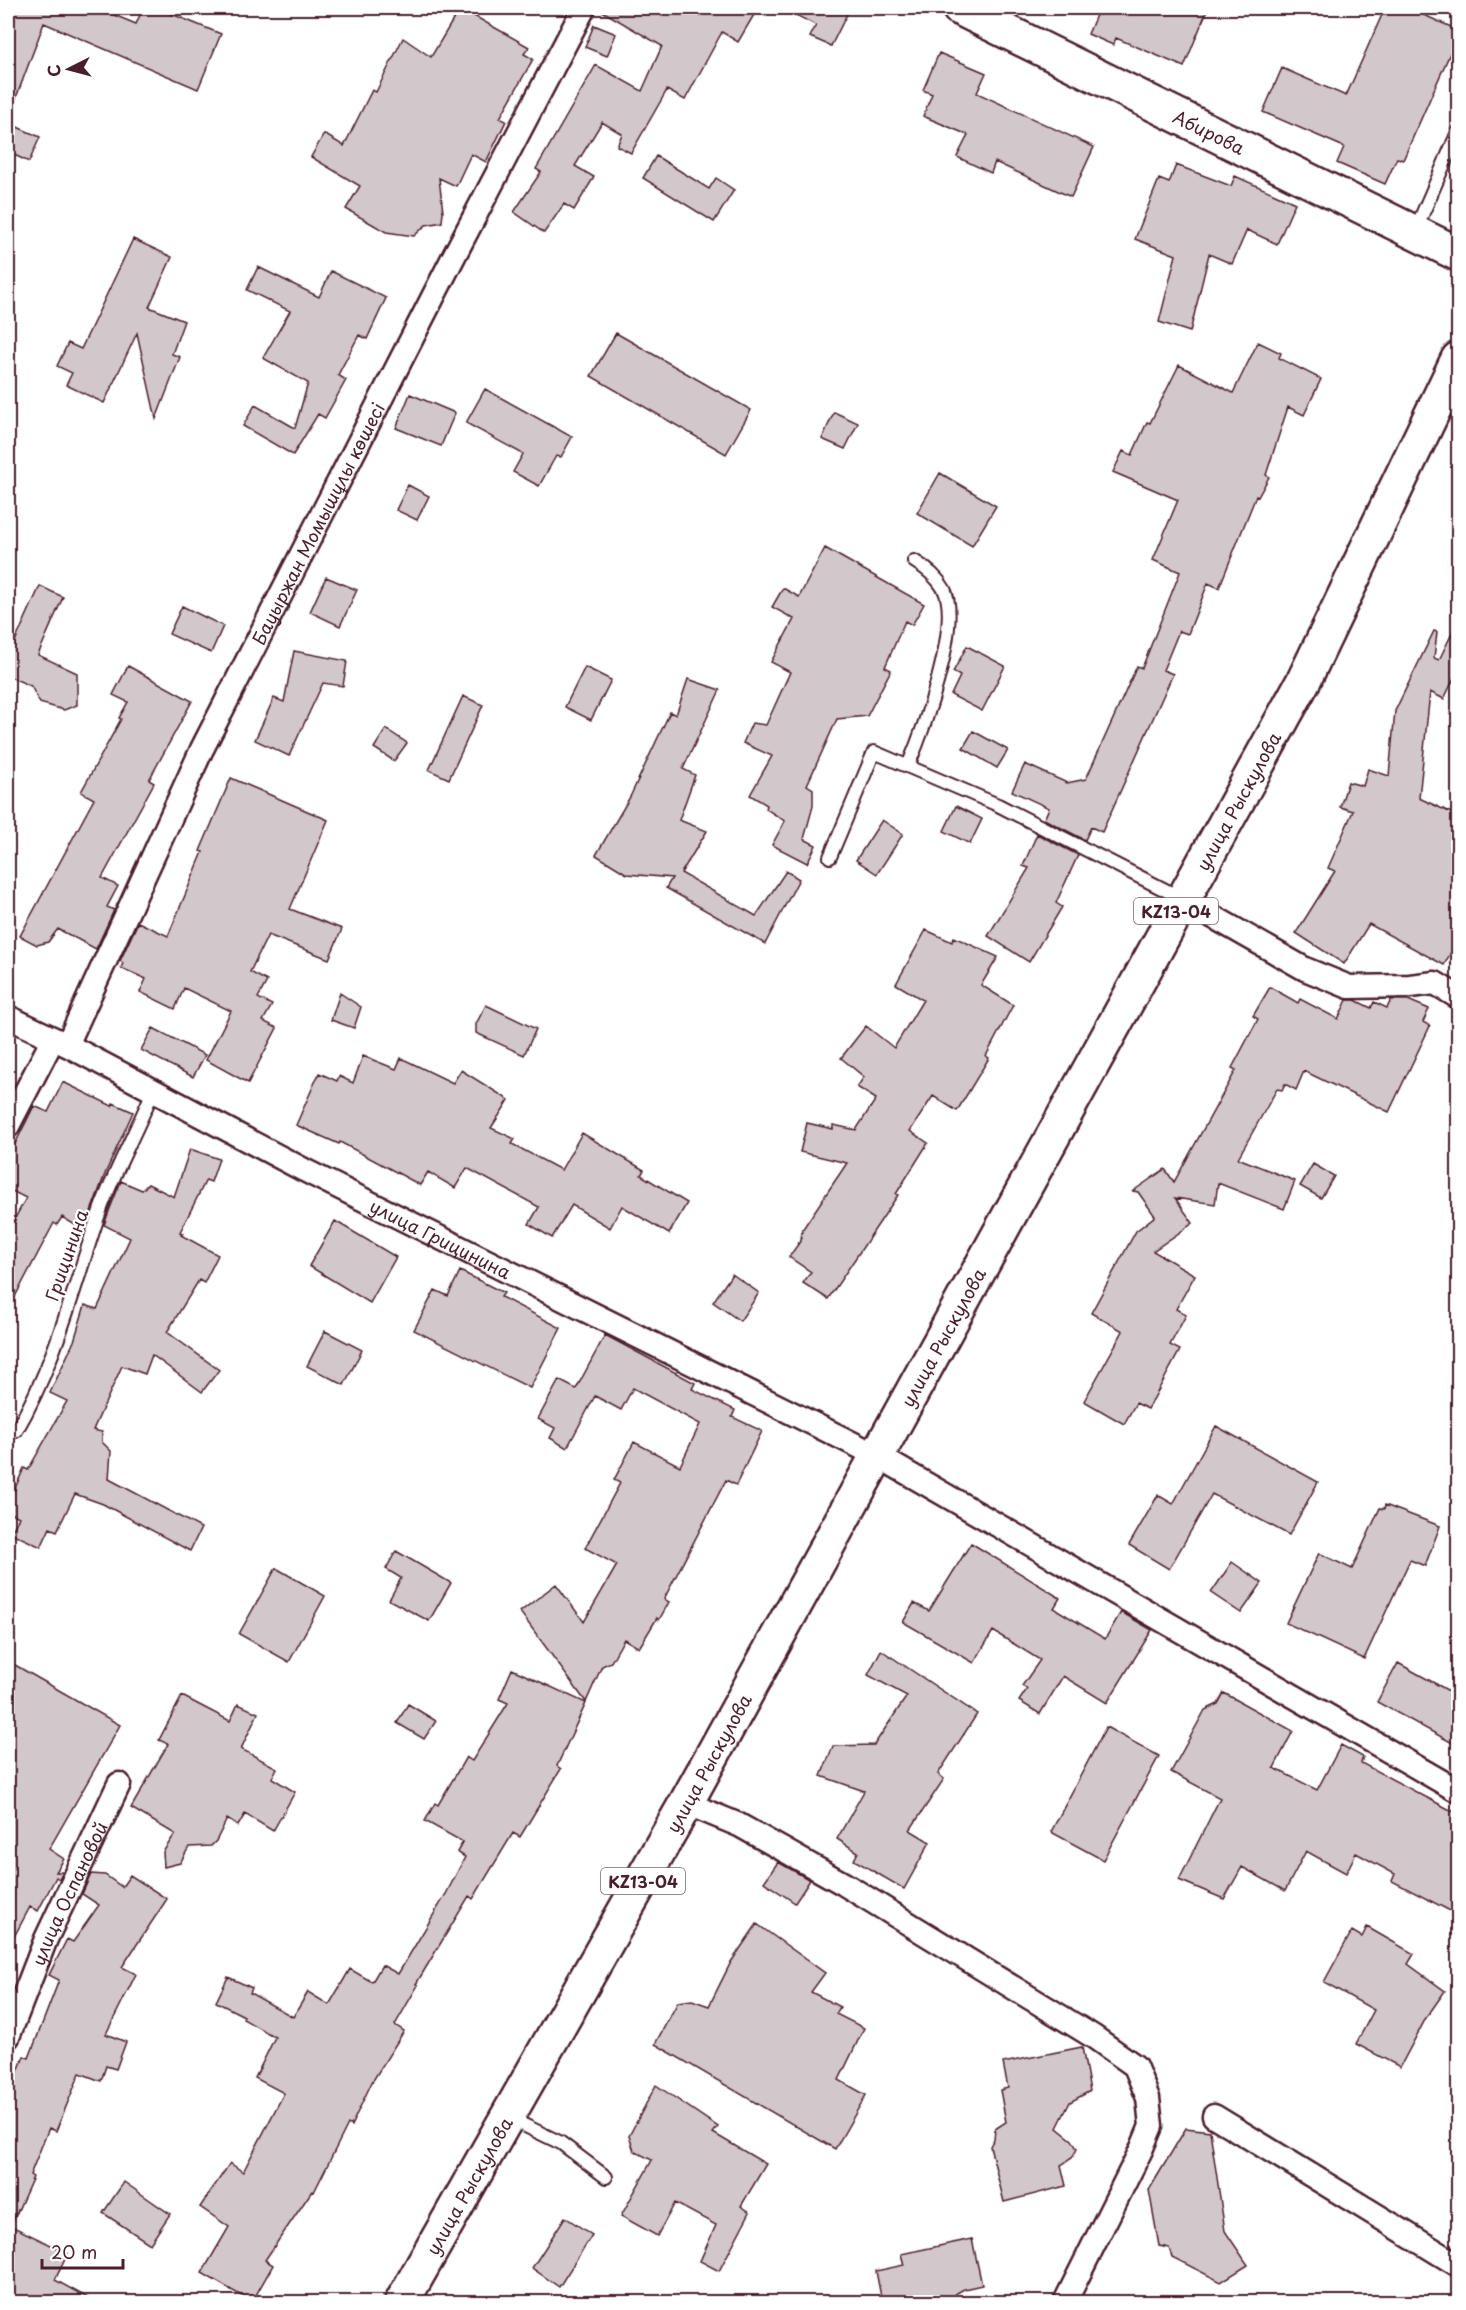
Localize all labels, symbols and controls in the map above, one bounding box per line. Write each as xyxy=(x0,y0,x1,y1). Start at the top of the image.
north arrow xyxy=(39,39,99,99)
text: С xyxy=(41,63,66,78)
street label: Абирова xyxy=(1169,102,1250,161)
street label: Бауыржан Момышұлы көшесі xyxy=(244,397,391,649)
street label: улица Рыскулова xyxy=(1188,726,1287,875)
road number: KZ13-04 xyxy=(1134,898,1218,924)
street label: улица Грицинина xyxy=(366,1192,516,1285)
street label: Грицинина xyxy=(38,1205,95,1305)
street label: улица Рыскулова xyxy=(893,1262,992,1411)
street label: улица Рыскулова xyxy=(659,1688,758,1837)
street label: улица Оспановой xyxy=(24,1817,113,1969)
road number: KZ13-04 xyxy=(601,1868,685,1894)
street label: улица Рыскулова xyxy=(418,2111,519,2260)
scale bar xyxy=(42,2232,123,2270)
text: 20 m xyxy=(51,2238,97,2265)

